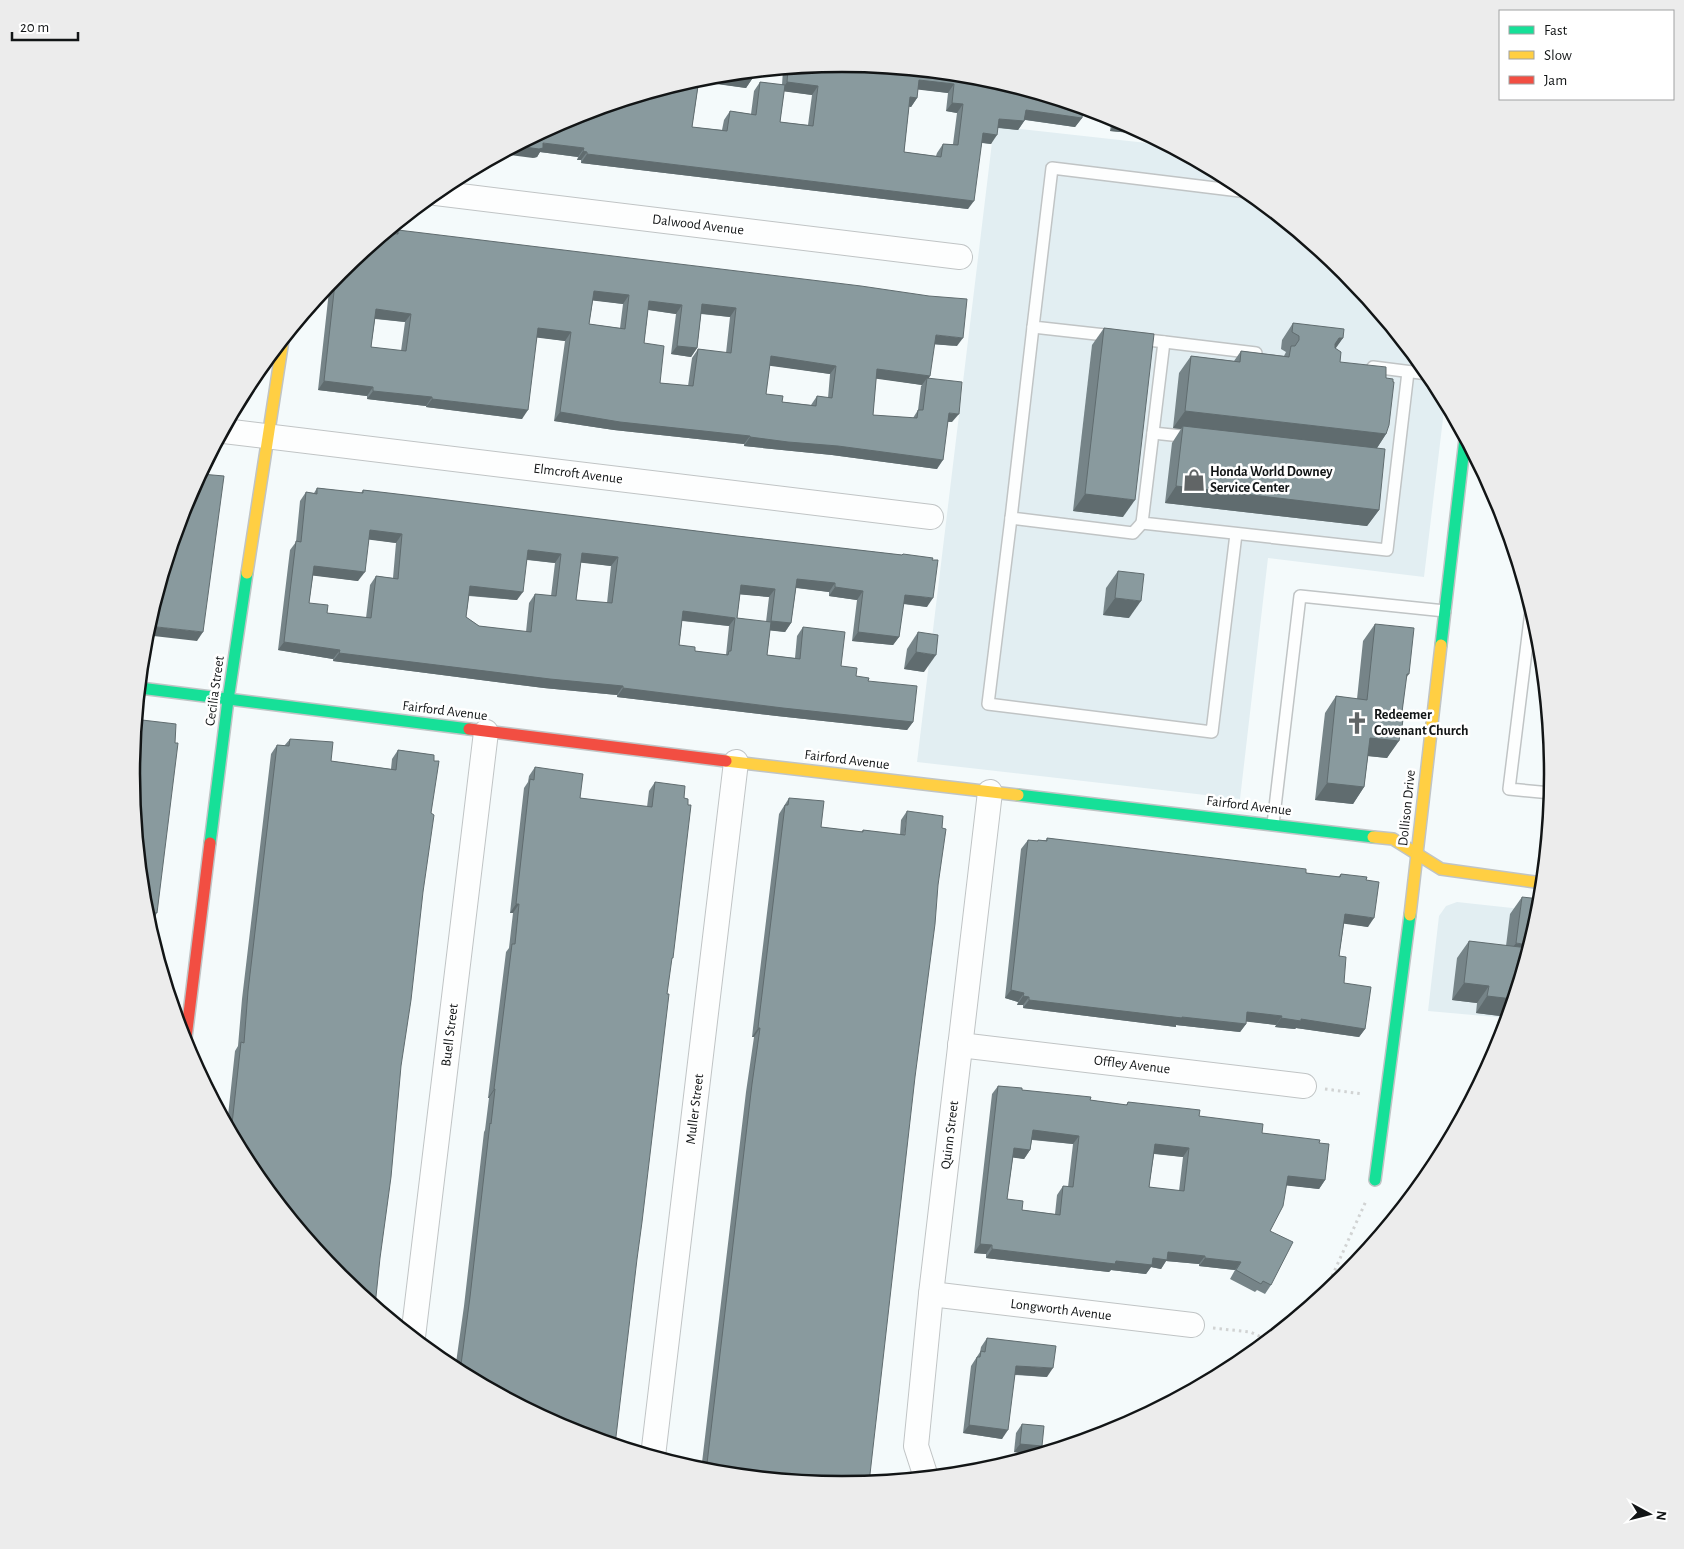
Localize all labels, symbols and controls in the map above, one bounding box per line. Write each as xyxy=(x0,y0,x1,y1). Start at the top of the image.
scale bar xyxy=(12,10,79,42)
legend xyxy=(1499,10,1674,100)
text: 20 m xyxy=(20,20,49,35)
text: Fast xyxy=(1544,23,1568,38)
text: Slow xyxy=(1544,48,1572,63)
text: Jam xyxy=(1544,73,1567,88)
street label: Dalwood Avenue xyxy=(651,212,745,238)
street label: Elmcroft Avenue xyxy=(533,462,623,486)
place label: Honda World Downey Service Center xyxy=(1210,465,1333,495)
shop icon: Honda World Downey Service Center xyxy=(1181,467,1207,493)
street label: Cecilia Street xyxy=(203,654,227,727)
street label: Fairford Avenue xyxy=(402,699,488,723)
place label: Redeemer Covenant Church xyxy=(1374,708,1468,738)
church icon: Redeemer Covenant Church xyxy=(1344,710,1370,736)
street label: Fairford Avenue xyxy=(804,748,890,772)
street label: Dollison Drive xyxy=(1396,769,1418,847)
street label: Fairford Avenue xyxy=(1206,794,1292,818)
street label: Buell Street xyxy=(439,1002,461,1067)
street label: Offley Avenue xyxy=(1093,1053,1171,1077)
street label: Muller Street xyxy=(684,1072,706,1145)
street label: Quinn Street xyxy=(939,1099,961,1170)
street label: Longworth Avenue xyxy=(1010,1297,1112,1323)
north arrow xyxy=(1624,1489,1674,1539)
text: N xyxy=(1653,1510,1668,1521)

